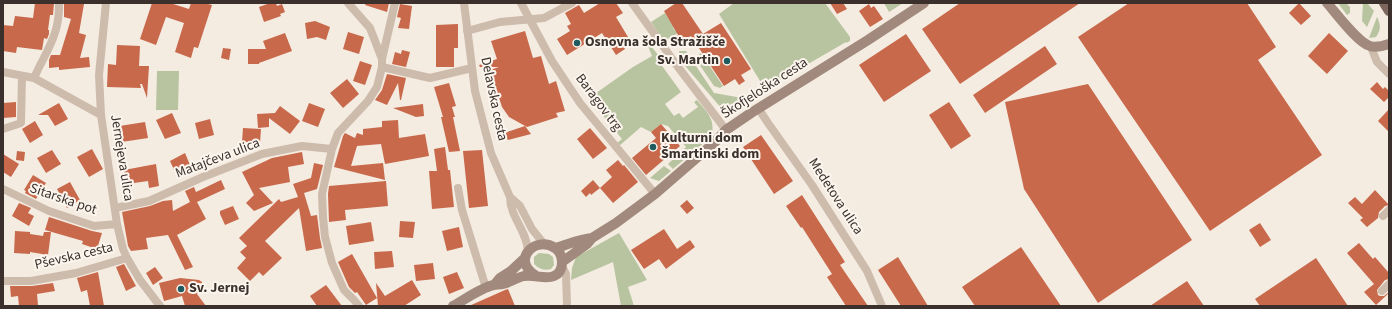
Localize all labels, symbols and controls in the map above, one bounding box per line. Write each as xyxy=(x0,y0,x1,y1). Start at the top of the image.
place label: Osnovna šola Stražišče xyxy=(585,35,725,51)
marker: Osnovna šola Stražišče xyxy=(572,38,582,48)
place label: Sv. Martin xyxy=(657,53,719,69)
street label: Škofjeloška cesta xyxy=(719,55,811,123)
street label: Delavska cesta xyxy=(476,56,510,142)
marker: Sv. Martin xyxy=(722,56,732,66)
street label: Baragov trg xyxy=(571,71,625,135)
street label: Jernejeva ulica xyxy=(106,113,136,203)
place label: Kulturni dom Šmartinski dom xyxy=(661,131,759,164)
street label: Matajčeva ulica xyxy=(173,135,263,183)
marker: Kulturni dom Šmartinski dom xyxy=(648,142,658,152)
street label: Medetova ulica xyxy=(804,156,866,238)
street label: Sitarska pot xyxy=(27,181,99,219)
street label: Pševska cesta xyxy=(33,240,115,274)
place label: Sv. Jernej xyxy=(189,281,249,297)
marker: Sv. Jernej xyxy=(176,284,186,294)

